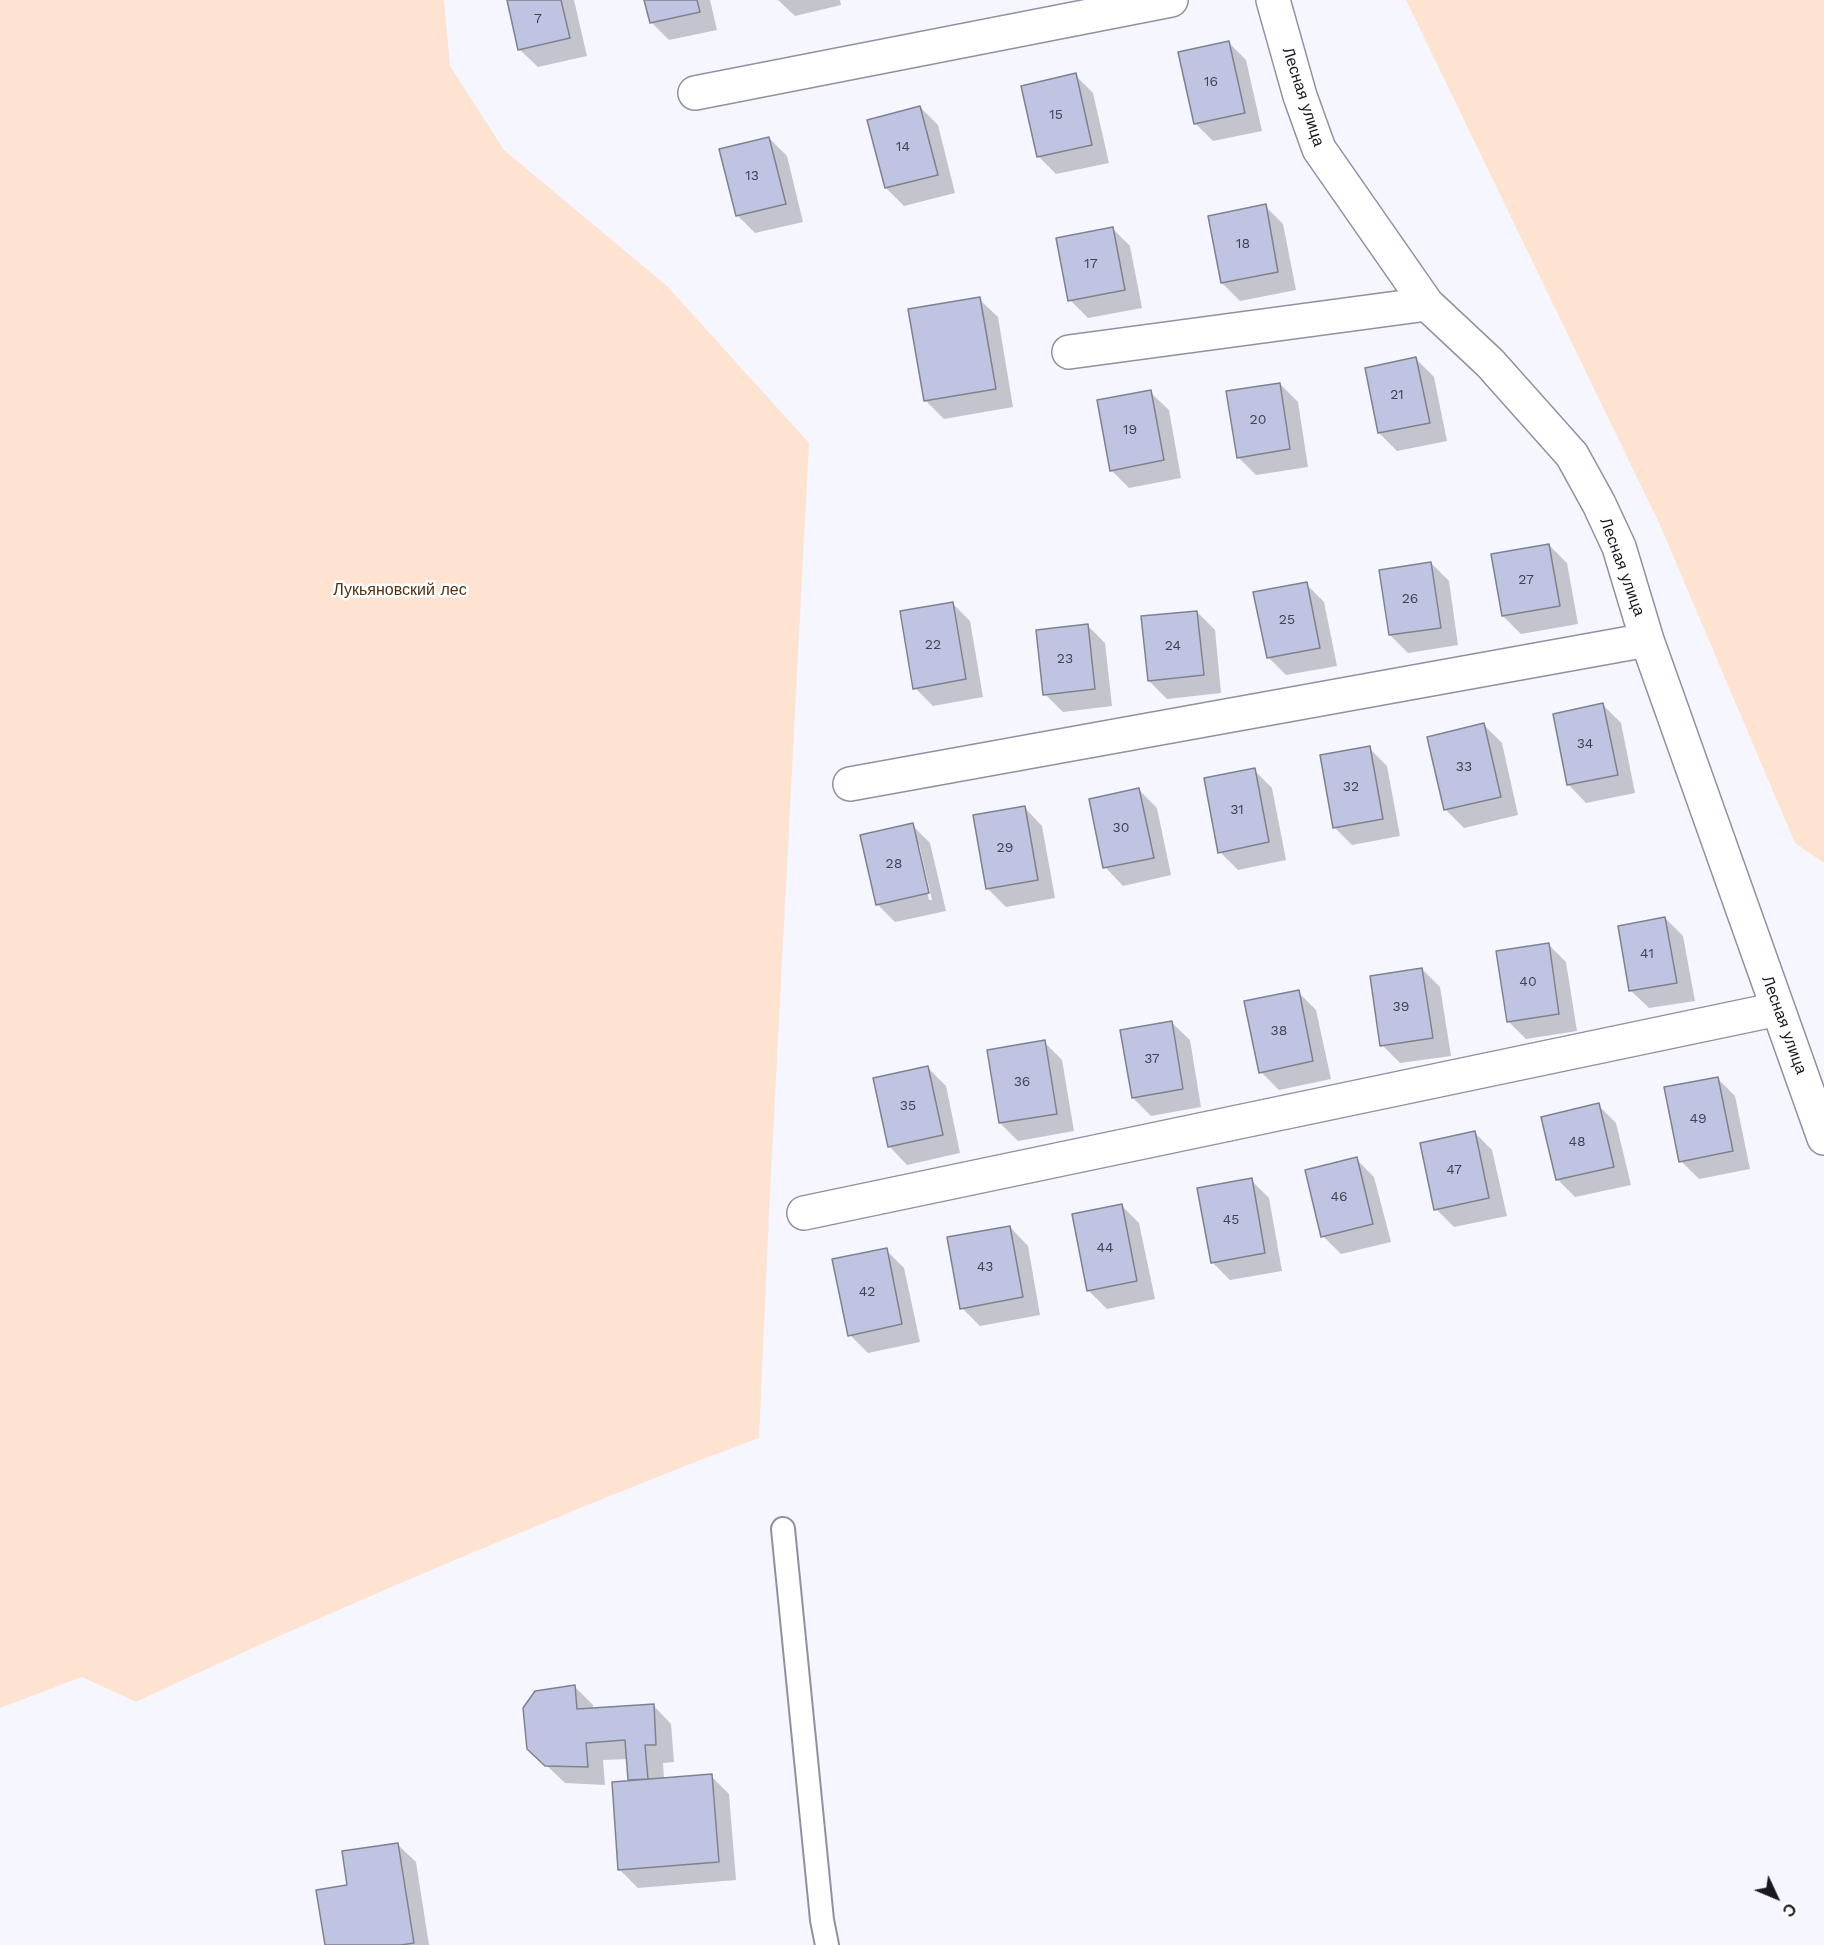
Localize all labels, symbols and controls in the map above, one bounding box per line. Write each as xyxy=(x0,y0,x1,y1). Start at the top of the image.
house number: 7 xyxy=(534,11,542,27)
street label: Лесная улица xyxy=(1278,45,1328,149)
house number: 16 xyxy=(1204,74,1218,90)
house number: 15 xyxy=(1049,107,1063,123)
house number: 14 xyxy=(896,139,910,155)
house number: 13 xyxy=(745,168,759,184)
house number: 18 xyxy=(1236,236,1250,252)
house number: 17 xyxy=(1084,256,1098,272)
house number: 21 xyxy=(1390,387,1404,403)
house number: 20 xyxy=(1250,412,1266,428)
house number: 19 xyxy=(1123,422,1137,438)
street label: Лесная улица xyxy=(1595,515,1649,619)
house number: 27 xyxy=(1518,572,1534,588)
park label: Лукьяновский лес xyxy=(333,580,467,600)
house number: 26 xyxy=(1402,591,1418,607)
house number: 25 xyxy=(1279,612,1295,628)
house number: 22 xyxy=(925,637,941,653)
house number: 24 xyxy=(1165,638,1181,654)
house number: 23 xyxy=(1057,651,1073,667)
house number: 34 xyxy=(1577,736,1593,752)
house number: 33 xyxy=(1456,759,1472,775)
house number: 32 xyxy=(1343,779,1359,795)
house number: 31 xyxy=(1230,802,1244,818)
house number: 30 xyxy=(1113,820,1129,836)
house number: 29 xyxy=(997,840,1013,856)
house number: 28 xyxy=(886,856,902,872)
house number: 41 xyxy=(1640,946,1654,962)
street label: Лесная улица xyxy=(1757,973,1811,1077)
house number: 40 xyxy=(1519,974,1537,990)
house number: 39 xyxy=(1393,999,1409,1015)
house number: 38 xyxy=(1271,1023,1287,1039)
house number: 37 xyxy=(1144,1051,1160,1067)
house number: 36 xyxy=(1014,1074,1030,1090)
house number: 35 xyxy=(900,1098,916,1114)
house number: 49 xyxy=(1689,1111,1707,1127)
house number: 48 xyxy=(1568,1134,1586,1150)
house number: 47 xyxy=(1446,1162,1462,1178)
house number: 46 xyxy=(1330,1189,1348,1205)
house number: 45 xyxy=(1223,1212,1239,1228)
house number: 44 xyxy=(1096,1240,1114,1256)
house number: 43 xyxy=(977,1259,993,1275)
house number: 42 xyxy=(859,1284,875,1300)
north arrow xyxy=(1746,1867,1806,1927)
text: С xyxy=(1778,1899,1800,1921)

